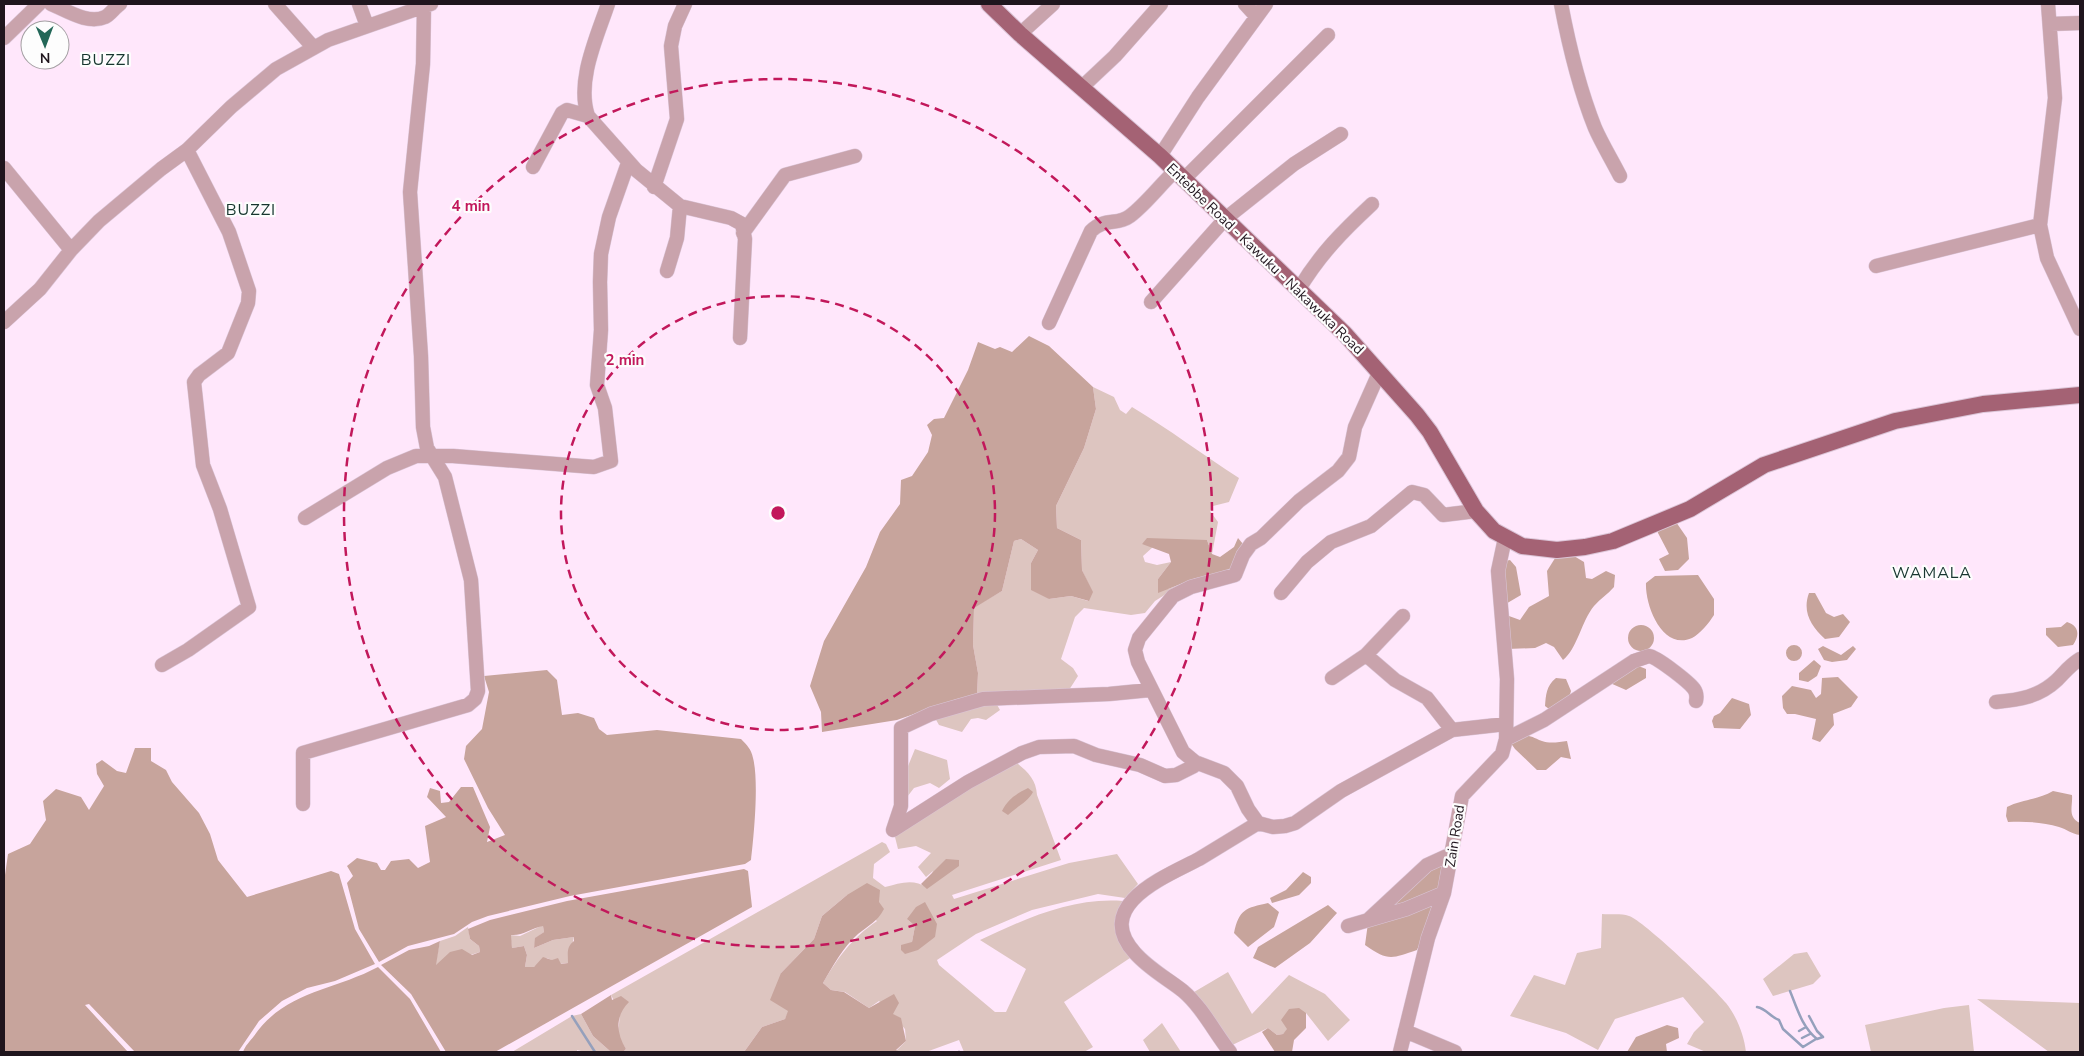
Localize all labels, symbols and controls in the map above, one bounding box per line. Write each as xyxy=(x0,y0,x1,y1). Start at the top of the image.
north arrow xyxy=(20,20,70,70)
text: N xyxy=(40,48,51,67)
district label: BUZZI xyxy=(81,49,131,71)
street label: Entebbe Road - Kawuku - Nakawuka Road xyxy=(1162,159,1368,359)
text: 4 min xyxy=(452,196,490,216)
district label: BUZZI xyxy=(226,199,276,221)
text: 2 min xyxy=(606,350,644,370)
centre of rings xyxy=(769,504,787,522)
district label: WAMALA xyxy=(1892,562,1972,584)
street label: Zain Road xyxy=(1441,803,1469,869)

